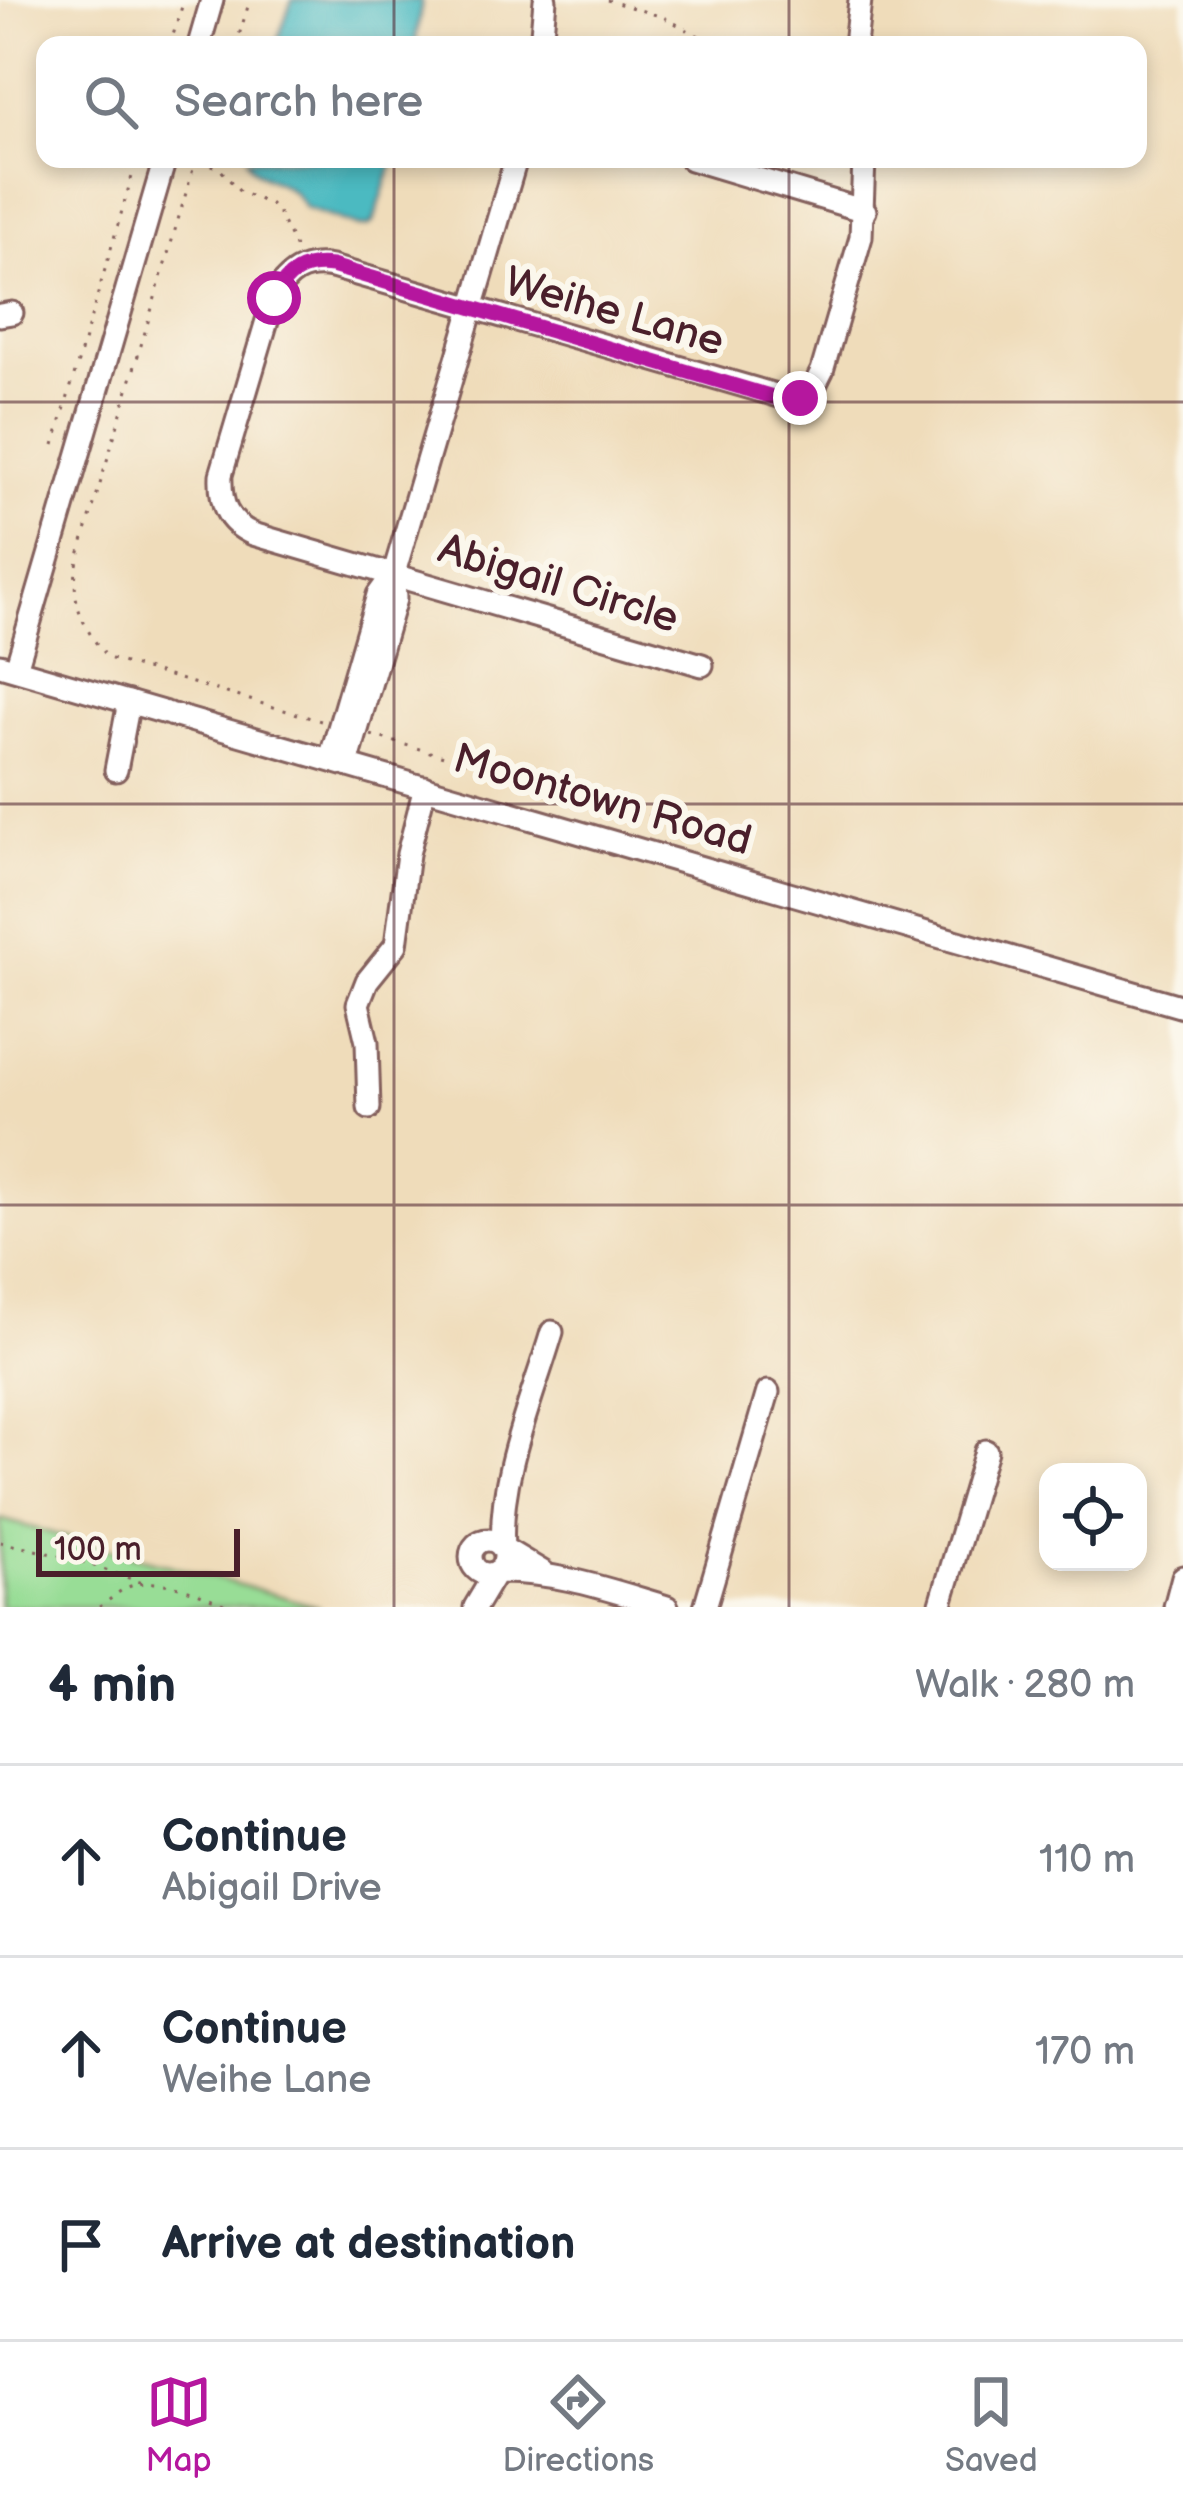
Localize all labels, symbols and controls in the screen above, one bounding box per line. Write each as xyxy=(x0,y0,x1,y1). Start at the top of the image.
search box xyxy=(36,36,1147,168)
icon: search xyxy=(78,69,144,135)
text: Search here xyxy=(174,75,423,130)
street label: Weihe Lane xyxy=(499,257,730,368)
route start xyxy=(247,271,301,325)
route end xyxy=(773,371,827,425)
street label: Abigail Circle xyxy=(432,524,684,645)
street label: Moontown Road xyxy=(447,733,757,867)
map controls xyxy=(1039,1463,1147,1571)
button: locate xyxy=(1039,1463,1147,1571)
scale bar xyxy=(36,1523,240,1576)
text: 100 m xyxy=(54,1530,142,1570)
text: 4 min xyxy=(48,1655,176,1716)
text: Walk · 280 m xyxy=(915,1662,1135,1709)
text: Continue xyxy=(162,1810,347,1865)
icon: ahead xyxy=(48,1828,114,1894)
text: 110 m xyxy=(1039,1837,1135,1884)
text: Abigail Drive xyxy=(162,1865,382,1912)
text: Continue xyxy=(162,2002,347,2057)
icon: ahead xyxy=(48,2020,114,2086)
text: 170 m xyxy=(1035,2029,1135,2076)
text: Weihe Lane xyxy=(162,2057,371,2104)
icon: arrive xyxy=(48,2212,114,2278)
text: Arrive at destination xyxy=(162,2217,575,2272)
tab: Map xyxy=(145,2369,212,2481)
tab: Directions xyxy=(502,2369,654,2481)
tab: Saved xyxy=(945,2369,1038,2481)

